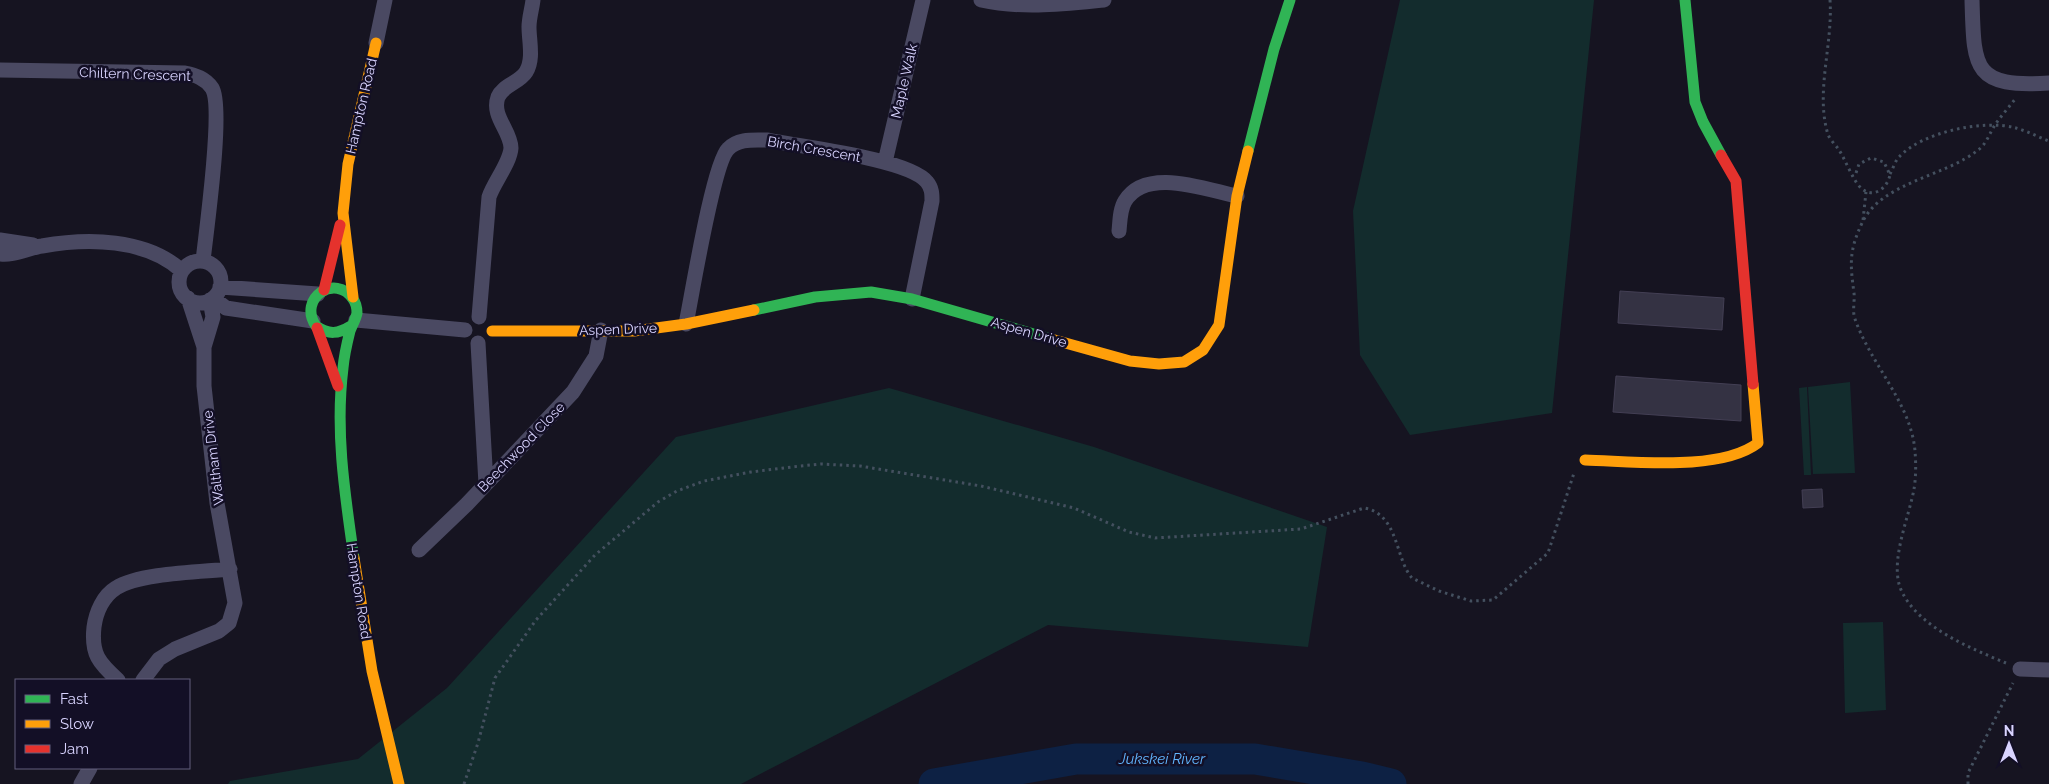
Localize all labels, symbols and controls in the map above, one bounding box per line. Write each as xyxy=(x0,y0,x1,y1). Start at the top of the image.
street label: Maple Walk xyxy=(888,41,921,120)
street label: Hampton Road xyxy=(342,57,380,155)
street label: Chiltern Crescent xyxy=(79,64,192,84)
street label: Birch Crescent xyxy=(766,133,862,165)
street label: Aspen Drive xyxy=(989,314,1069,350)
street label: Aspen Drive xyxy=(579,320,657,338)
street label: Beechwood Close xyxy=(474,399,568,495)
street label: Waltham Drive xyxy=(199,410,227,506)
street label: Hampton Road xyxy=(343,542,375,640)
legend xyxy=(15,679,190,769)
text: Fast xyxy=(60,690,88,708)
text: Slow xyxy=(60,715,94,733)
north arrow xyxy=(1984,719,2034,769)
text: N xyxy=(2004,723,2014,739)
text: Jam xyxy=(60,740,89,758)
water label: Jukskei River xyxy=(1118,750,1206,768)

